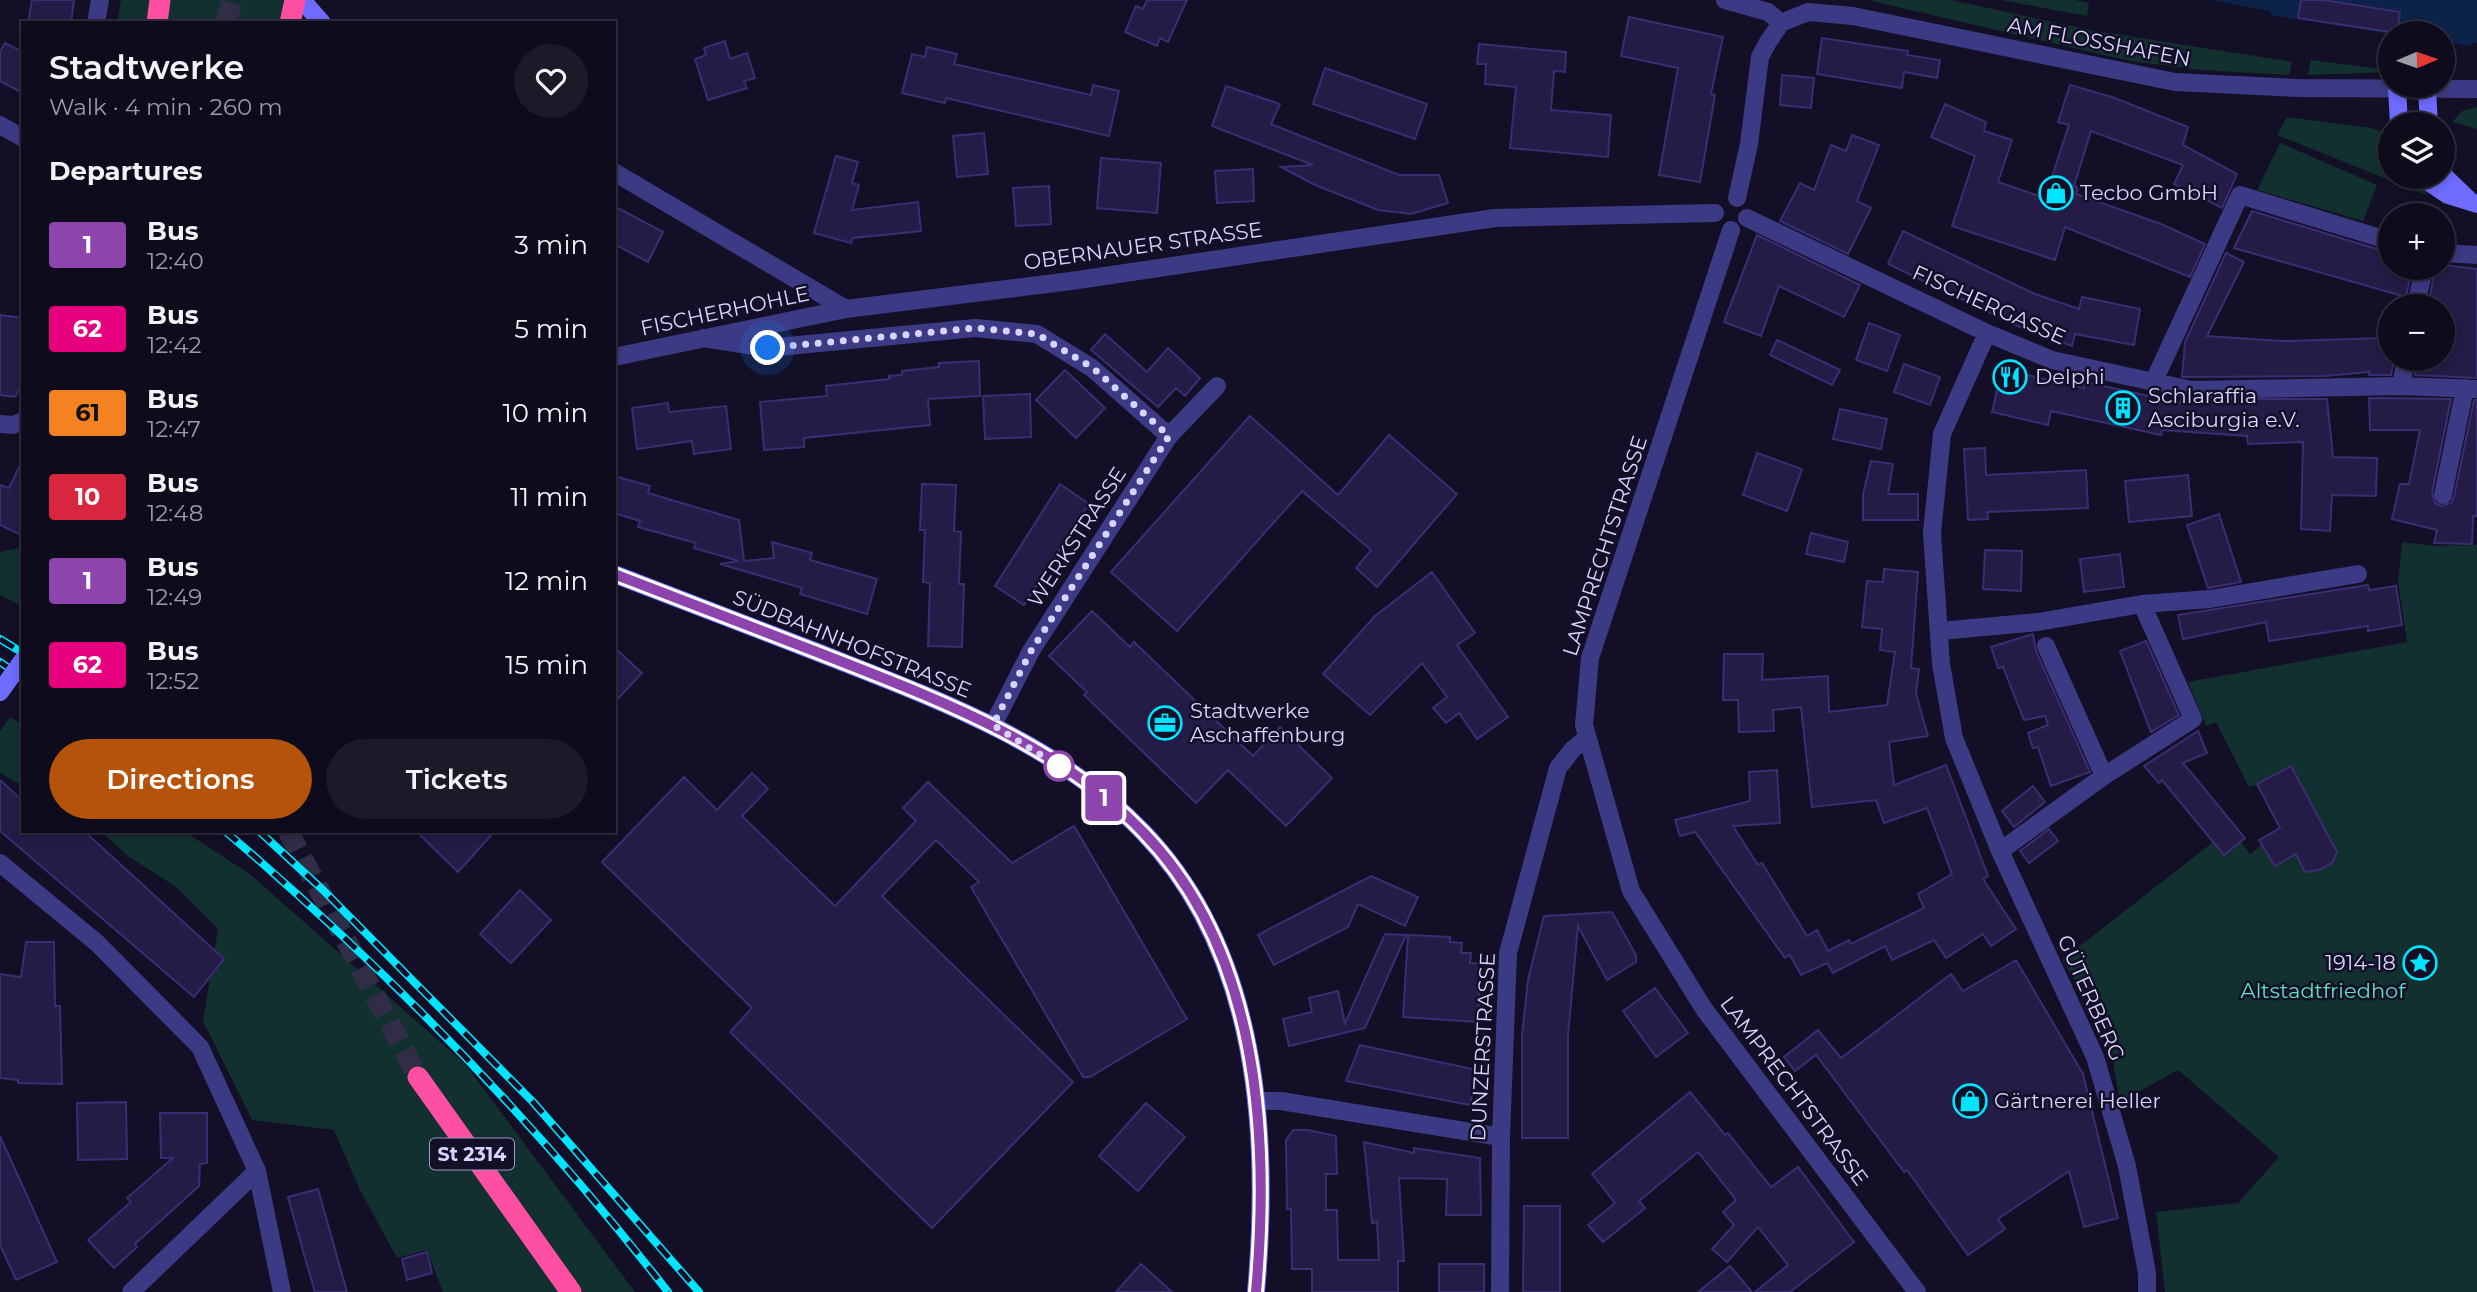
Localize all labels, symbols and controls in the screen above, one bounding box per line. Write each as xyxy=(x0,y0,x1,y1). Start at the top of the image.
street label: AM FLOSSHAFEN xyxy=(2005,11,2193,72)
north arrow xyxy=(2378,21,2455,98)
map controls xyxy=(2378,21,2455,371)
button: heart xyxy=(514,44,588,118)
text: Stadtwerke xyxy=(49,47,244,87)
text: Walk · 4 min · 260 m xyxy=(49,93,283,121)
button: layers xyxy=(2378,112,2455,189)
text: Departures xyxy=(49,155,203,187)
shop icon: Tecbo GmbH xyxy=(2037,174,2075,212)
place label: Tecbo GmbH xyxy=(2080,180,2218,205)
button: + xyxy=(2378,203,2455,280)
text: Bus xyxy=(147,215,199,247)
street label: OBERNAUER STRASSE xyxy=(1022,216,1264,275)
text: 3 min xyxy=(514,229,588,261)
text: 1 xyxy=(83,230,92,259)
text: 12:40 xyxy=(147,247,204,275)
street label: FISCHERGASSE xyxy=(1909,260,2070,350)
street label: FISCHERHOHLE xyxy=(638,280,812,341)
button: − xyxy=(2378,294,2455,371)
text: Bus xyxy=(147,299,199,331)
text: 5 min xyxy=(514,313,588,345)
text: 62 xyxy=(73,314,102,343)
your location xyxy=(750,330,785,365)
text: 12:42 xyxy=(147,331,201,359)
restaurant icon: Delphi xyxy=(1991,358,2029,396)
place label: Delphi xyxy=(2035,364,2105,389)
text: Bus xyxy=(147,383,199,415)
place label: Schlaraffia Asciburgia e.V. xyxy=(2148,383,2300,432)
building icon: Schlaraffia Asciburgia e.V. xyxy=(2104,389,2142,427)
text: 10 min xyxy=(502,397,588,429)
text: 61 xyxy=(75,398,100,427)
text: 12:47 xyxy=(147,415,201,443)
street label: LAMPRECHTSTRASSE xyxy=(1557,433,1652,659)
street label: WERKSTRASSE xyxy=(1022,462,1131,611)
text: Bus xyxy=(147,467,199,499)
text: 11 min xyxy=(510,481,588,513)
text: 10 xyxy=(75,482,100,511)
text: 12:48 xyxy=(147,499,203,527)
text: Bus xyxy=(147,551,199,583)
text: 12 min xyxy=(505,565,588,597)
text: 1 xyxy=(83,566,92,595)
text: 12:49 xyxy=(147,583,202,611)
street label: SÜDBAHNHOFSTRASSE xyxy=(729,584,975,703)
text: Bus xyxy=(147,635,199,667)
text: 15 min xyxy=(505,649,588,681)
text: 62 xyxy=(73,650,102,679)
text: 12:52 xyxy=(147,667,199,695)
place label: Stadtwerke Aschaffenburg xyxy=(1190,698,1345,747)
office icon: Stadtwerke Aschaffenburg xyxy=(1146,704,1184,742)
button: Directions xyxy=(49,739,312,819)
button: Tickets xyxy=(326,739,588,819)
unlabelled marker xyxy=(1044,751,1074,781)
line badge: 1 xyxy=(1081,775,1127,821)
text: 1 xyxy=(1099,783,1109,812)
street label: GÜTERBERG xyxy=(2053,931,2130,1065)
place icon: 1914-18 xyxy=(2401,944,2439,982)
place label: 1914-18 xyxy=(2325,950,2396,975)
street label: DUNZERSTRASSE xyxy=(1465,952,1500,1142)
park label: Altstadtfriedhof xyxy=(2241,978,2406,1003)
street label: LAMPRECHTSTRASSE xyxy=(1715,991,1874,1190)
shop icon: Gärtnerei Heller xyxy=(1951,1082,1989,1120)
place label: Gärtnerei Heller xyxy=(1994,1088,2161,1113)
road number: St 2314 xyxy=(430,1138,514,1170)

